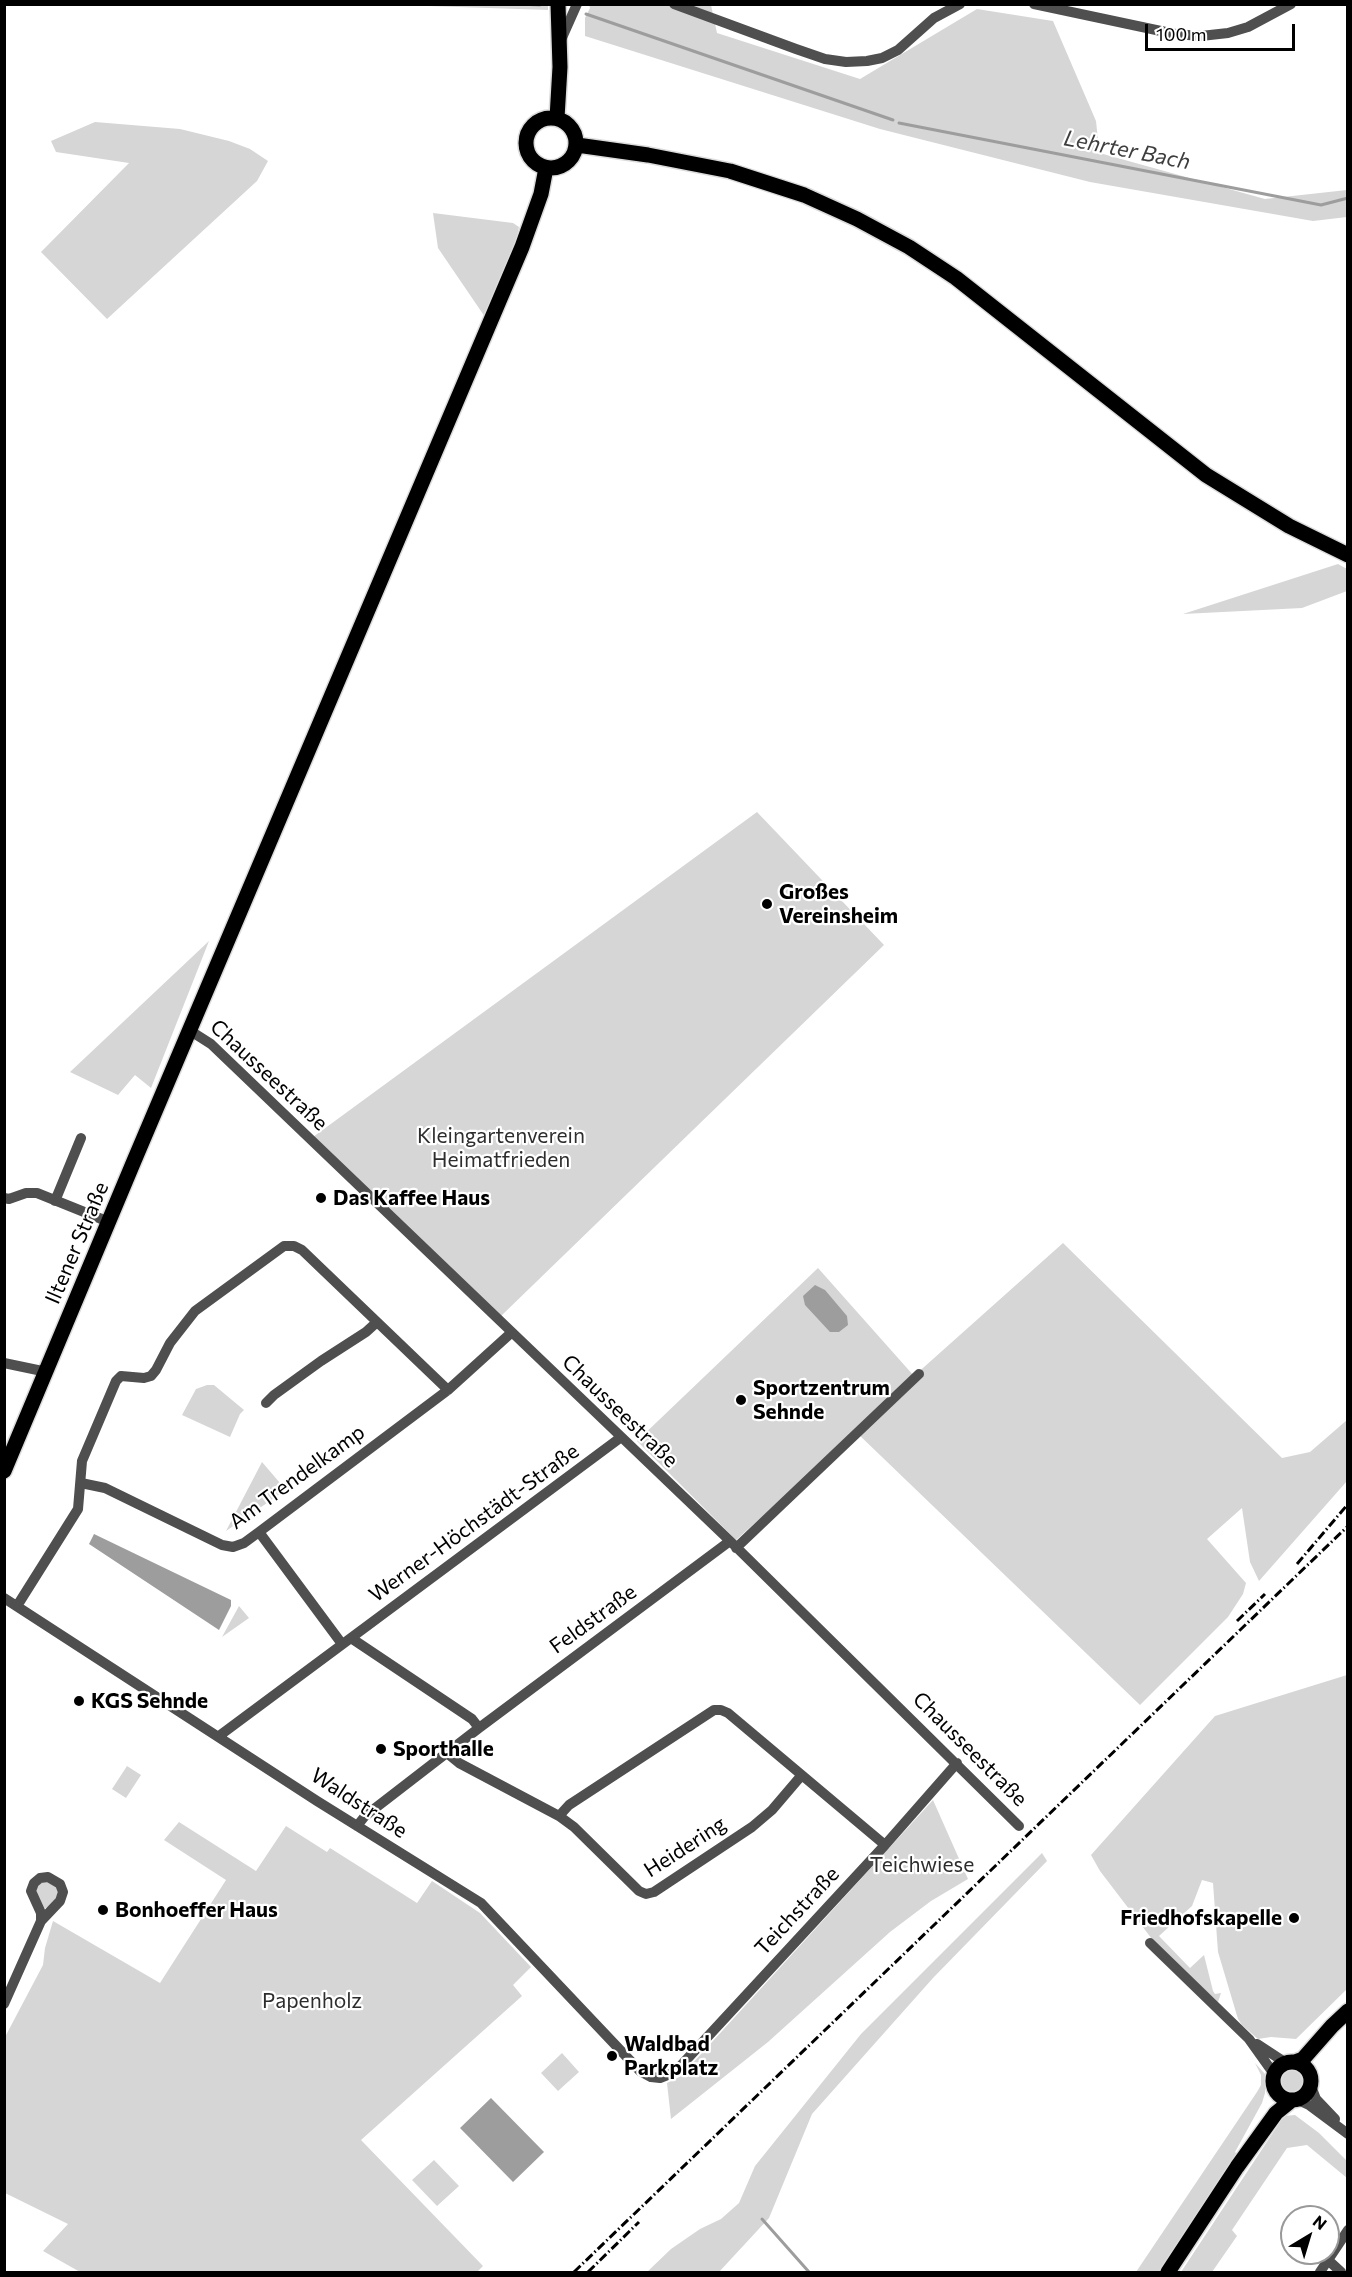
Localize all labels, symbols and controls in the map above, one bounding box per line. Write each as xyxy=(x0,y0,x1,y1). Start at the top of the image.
scale bar xyxy=(1148,12,1298,50)
text: 100 m xyxy=(1156,23,1206,45)
water label: Lehrter Bach xyxy=(1062,125,1192,175)
place label: Großes Vereinsheim xyxy=(779,879,898,929)
marker: Großes Vereinsheim xyxy=(760,897,774,911)
street label: Chausseestraße xyxy=(205,1014,333,1136)
park label: Kleingartenverein Heimatfrieden xyxy=(417,1123,585,1173)
street label: Iltener Straße xyxy=(40,1178,114,1308)
place label: Das Kaffee Haus xyxy=(333,1185,490,1211)
marker: Das Kaffee Haus xyxy=(314,1191,328,1205)
street label: Chausseestraße xyxy=(557,1349,683,1473)
place label: Sportzentrum Sehnde xyxy=(753,1375,890,1425)
marker: Sportzentrum Sehnde xyxy=(734,1393,748,1407)
street label: Am Trendelkamp xyxy=(224,1419,370,1535)
street label: Werner-Höchstädt-Straße xyxy=(364,1439,584,1607)
street label: Feldstraße xyxy=(545,1579,641,1659)
street label: Chausseestraße xyxy=(908,1687,1032,1811)
place label: KGS Sehnde xyxy=(91,1688,208,1714)
marker: KGS Sehnde xyxy=(72,1694,86,1708)
place label: Sporthalle xyxy=(393,1736,494,1762)
marker: Sporthalle xyxy=(374,1742,388,1756)
street label: Waldstraße xyxy=(306,1763,412,1843)
street label: Heidering xyxy=(639,1811,731,1883)
park label: Teichwiese xyxy=(870,1852,974,1878)
street label: Teichstraße xyxy=(750,1862,844,1960)
place label: Bonhoeffer Haus xyxy=(115,1897,278,1923)
marker: Bonhoeffer Haus xyxy=(96,1903,110,1917)
place label: Friedhofskapelle xyxy=(1120,1905,1282,1931)
marker: Friedhofskapelle xyxy=(1287,1911,1301,1925)
park label: Papenholz xyxy=(262,1988,362,2014)
place label: Waldbad Parkplatz xyxy=(624,2031,718,2081)
marker: Waldbad Parkplatz xyxy=(605,2049,619,2063)
north arrow xyxy=(1280,2205,1340,2265)
text: N xyxy=(1310,2211,1331,2233)

